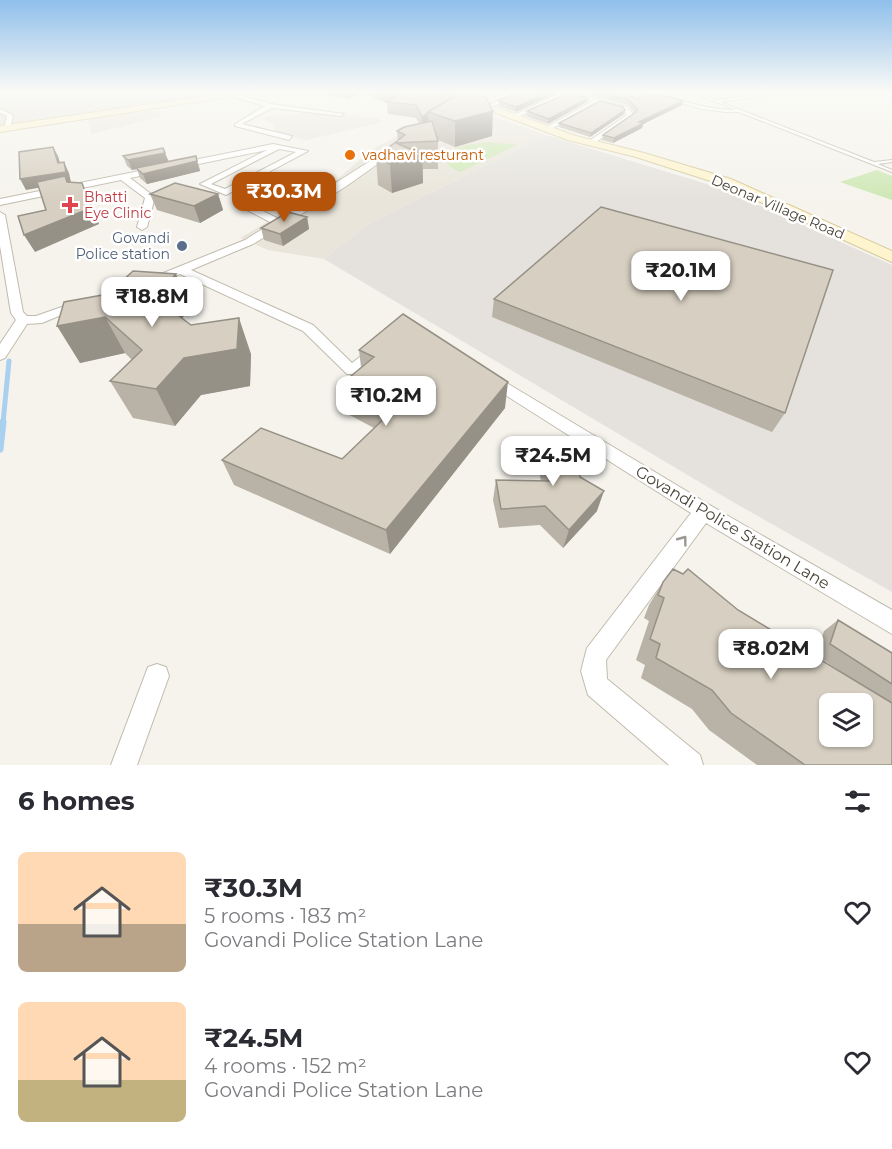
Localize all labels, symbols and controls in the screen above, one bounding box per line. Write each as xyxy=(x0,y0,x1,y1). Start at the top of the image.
place label: vadhavi resturant xyxy=(362,146,484,164)
marker: vadhavi resturant xyxy=(343,148,357,162)
street label: Deonar Village Road xyxy=(709,171,847,243)
pin: ₹30.3M xyxy=(235,172,333,223)
text: ₹30.3M xyxy=(246,179,322,203)
place label: Bhatti Eye Clinic xyxy=(84,188,152,222)
marker: Bhatti Eye Clinic xyxy=(61,196,79,214)
place label: Govandi Police station xyxy=(76,229,170,263)
marker: Govandi Police station xyxy=(175,239,189,253)
pin: ₹20.1M xyxy=(632,251,730,302)
text: ₹20.1M xyxy=(645,258,717,282)
pin: ₹18.8M xyxy=(103,277,201,328)
text: ₹18.8M xyxy=(115,284,189,308)
pin: ₹10.2M xyxy=(337,376,435,427)
text: ₹10.2M xyxy=(350,383,422,407)
pin: ₹24.5M xyxy=(504,436,602,487)
text: ₹24.5M xyxy=(515,443,591,467)
street label: Govandi Police Station Lane xyxy=(632,462,833,593)
one-way arrow xyxy=(675,536,686,547)
pin: ₹8.02M xyxy=(722,629,820,680)
text: ₹8.02M xyxy=(732,636,810,660)
map controls xyxy=(819,693,873,747)
button: layers xyxy=(819,693,873,747)
text: 6 homes xyxy=(18,785,135,817)
icon: filters xyxy=(841,785,874,818)
text: ₹30.3M xyxy=(204,872,303,904)
icon: home xyxy=(66,876,138,948)
icon: heart xyxy=(841,896,874,929)
text: 5 rooms · 183 m² xyxy=(204,904,366,928)
text: Govandi Police Station Lane xyxy=(204,928,483,952)
text: ₹24.5M xyxy=(204,1022,303,1054)
icon: home xyxy=(66,1026,138,1098)
icon: heart xyxy=(841,1046,874,1079)
text: 4 rooms · 152 m² xyxy=(204,1054,367,1078)
text: Govandi Police Station Lane xyxy=(204,1078,483,1102)

